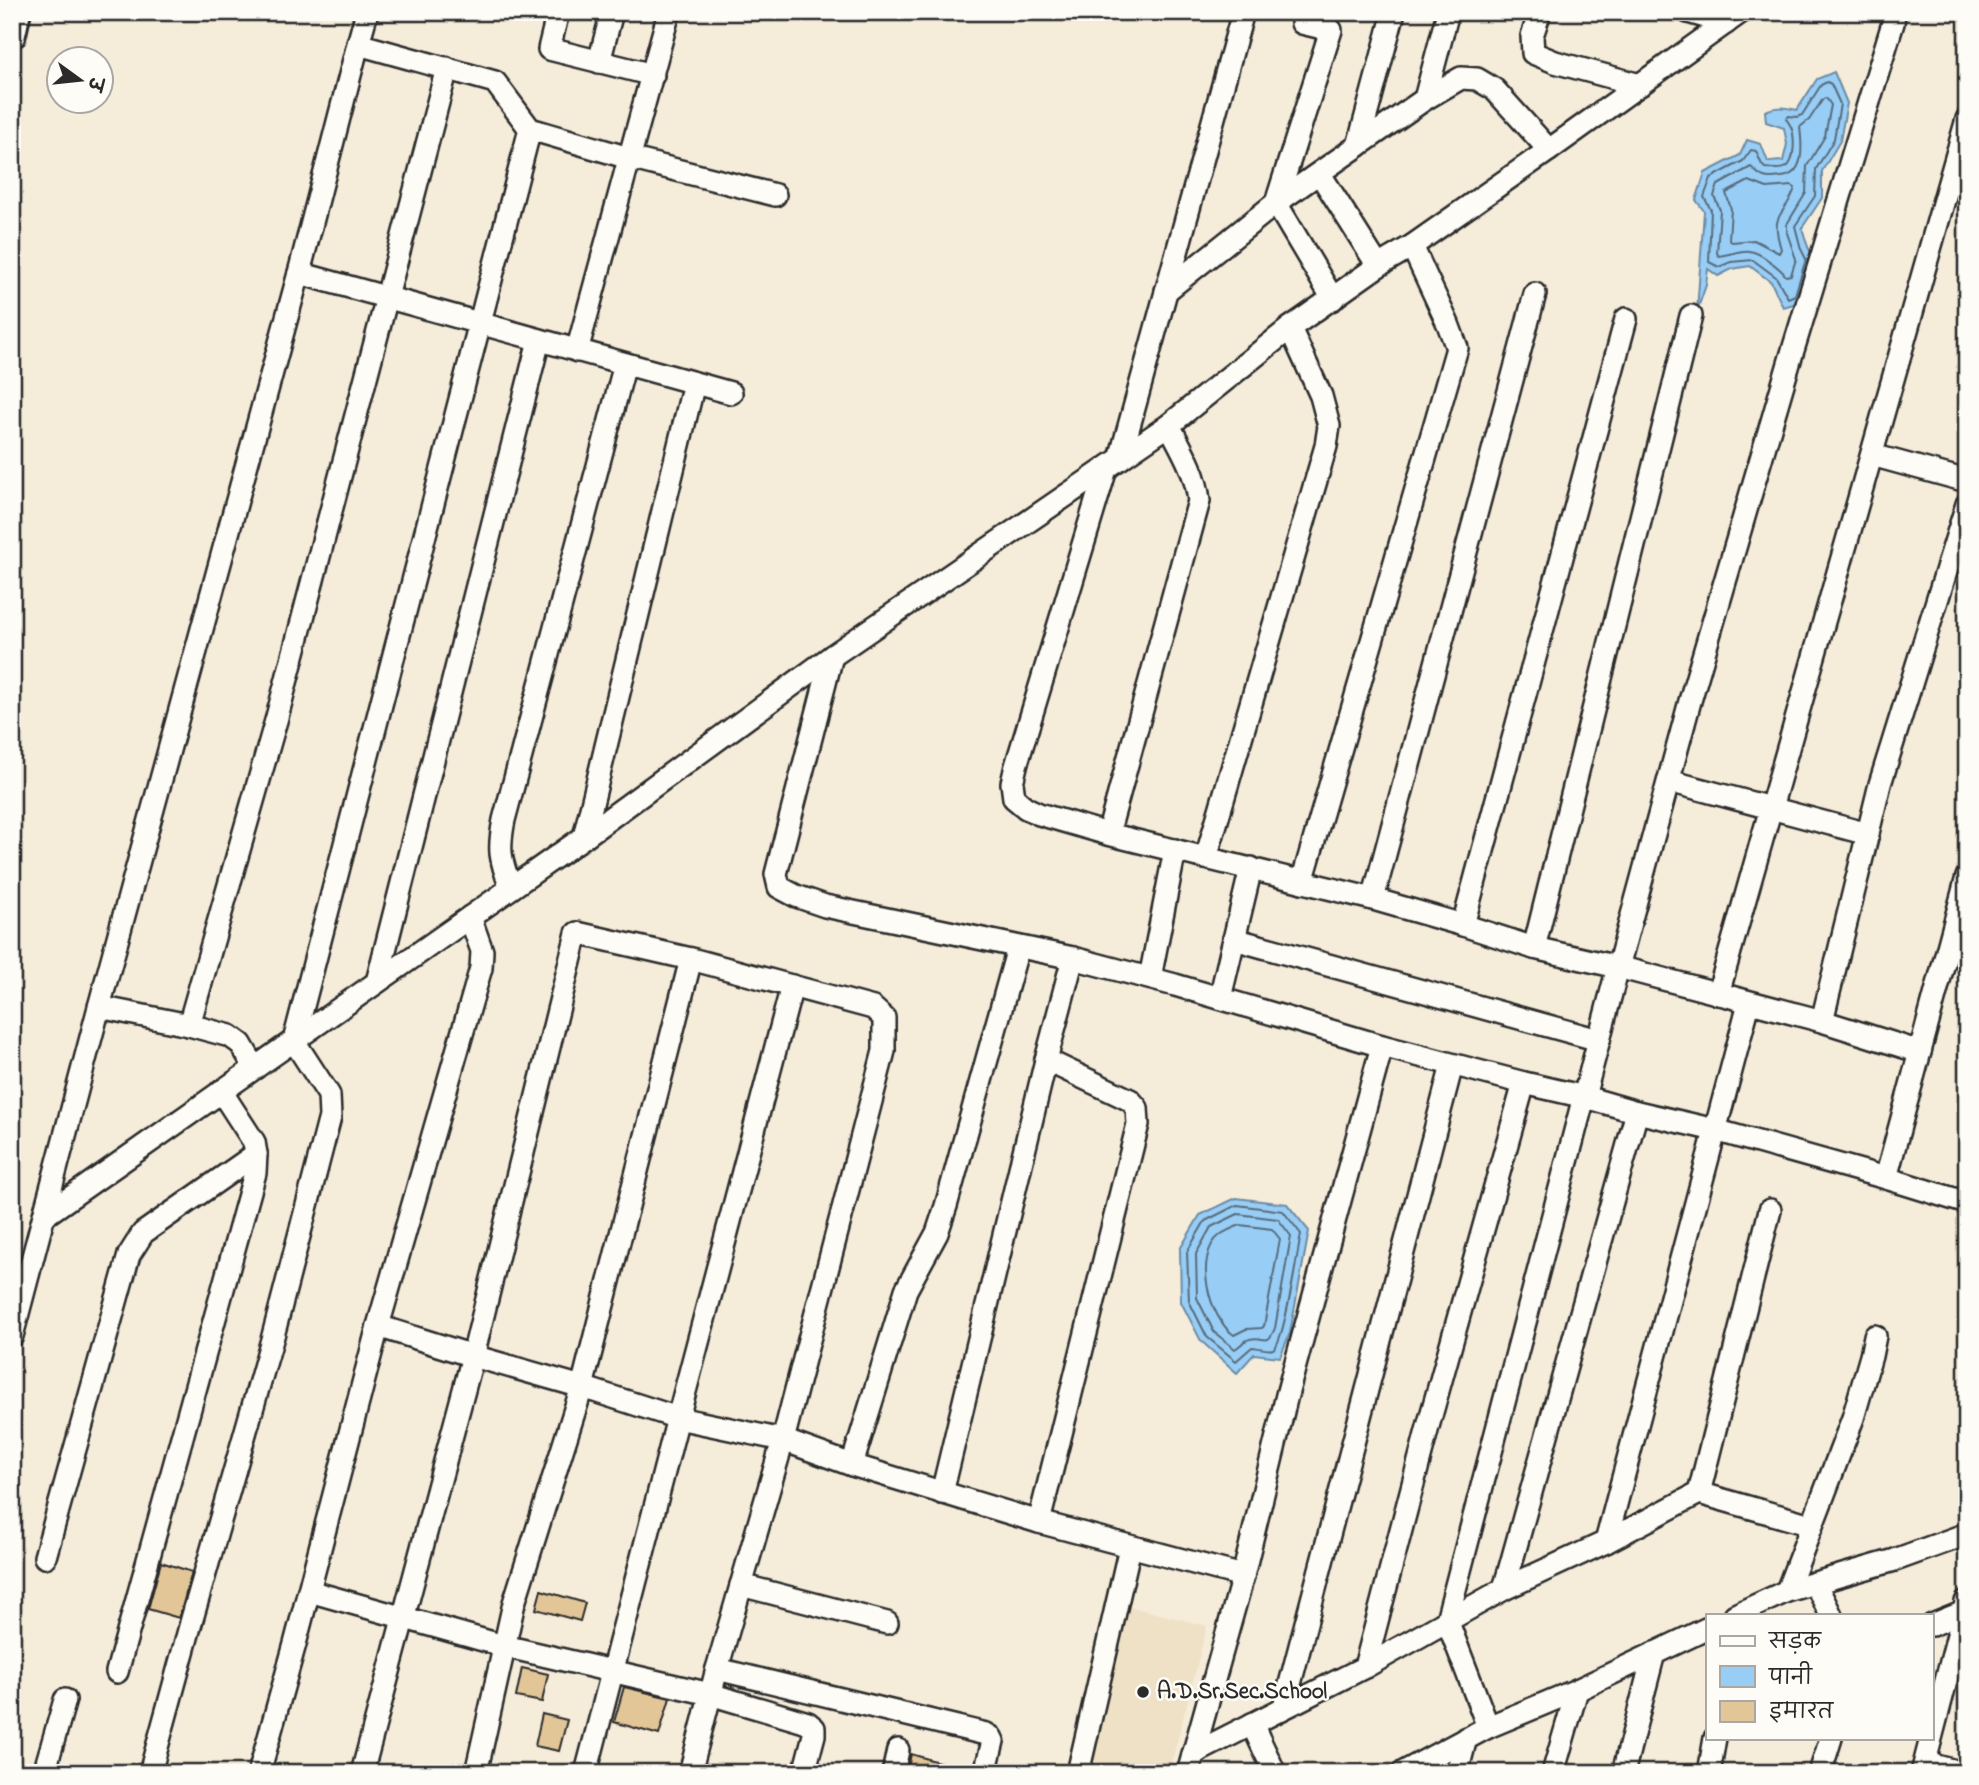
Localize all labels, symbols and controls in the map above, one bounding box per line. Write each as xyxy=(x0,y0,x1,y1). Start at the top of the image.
north arrow xyxy=(46,46,116,116)
text: उ xyxy=(79,72,109,96)
legend xyxy=(1706,1614,1934,1740)
text: सड़क xyxy=(1768,1628,1822,1658)
text: पानी xyxy=(1768,1661,1814,1694)
place label: A.D.Sr.Sec.School xyxy=(1157,1676,1327,1709)
marker: A.D.Sr.Sec.School xyxy=(1135,1684,1151,1700)
text: इमारत xyxy=(1769,1698,1835,1728)

